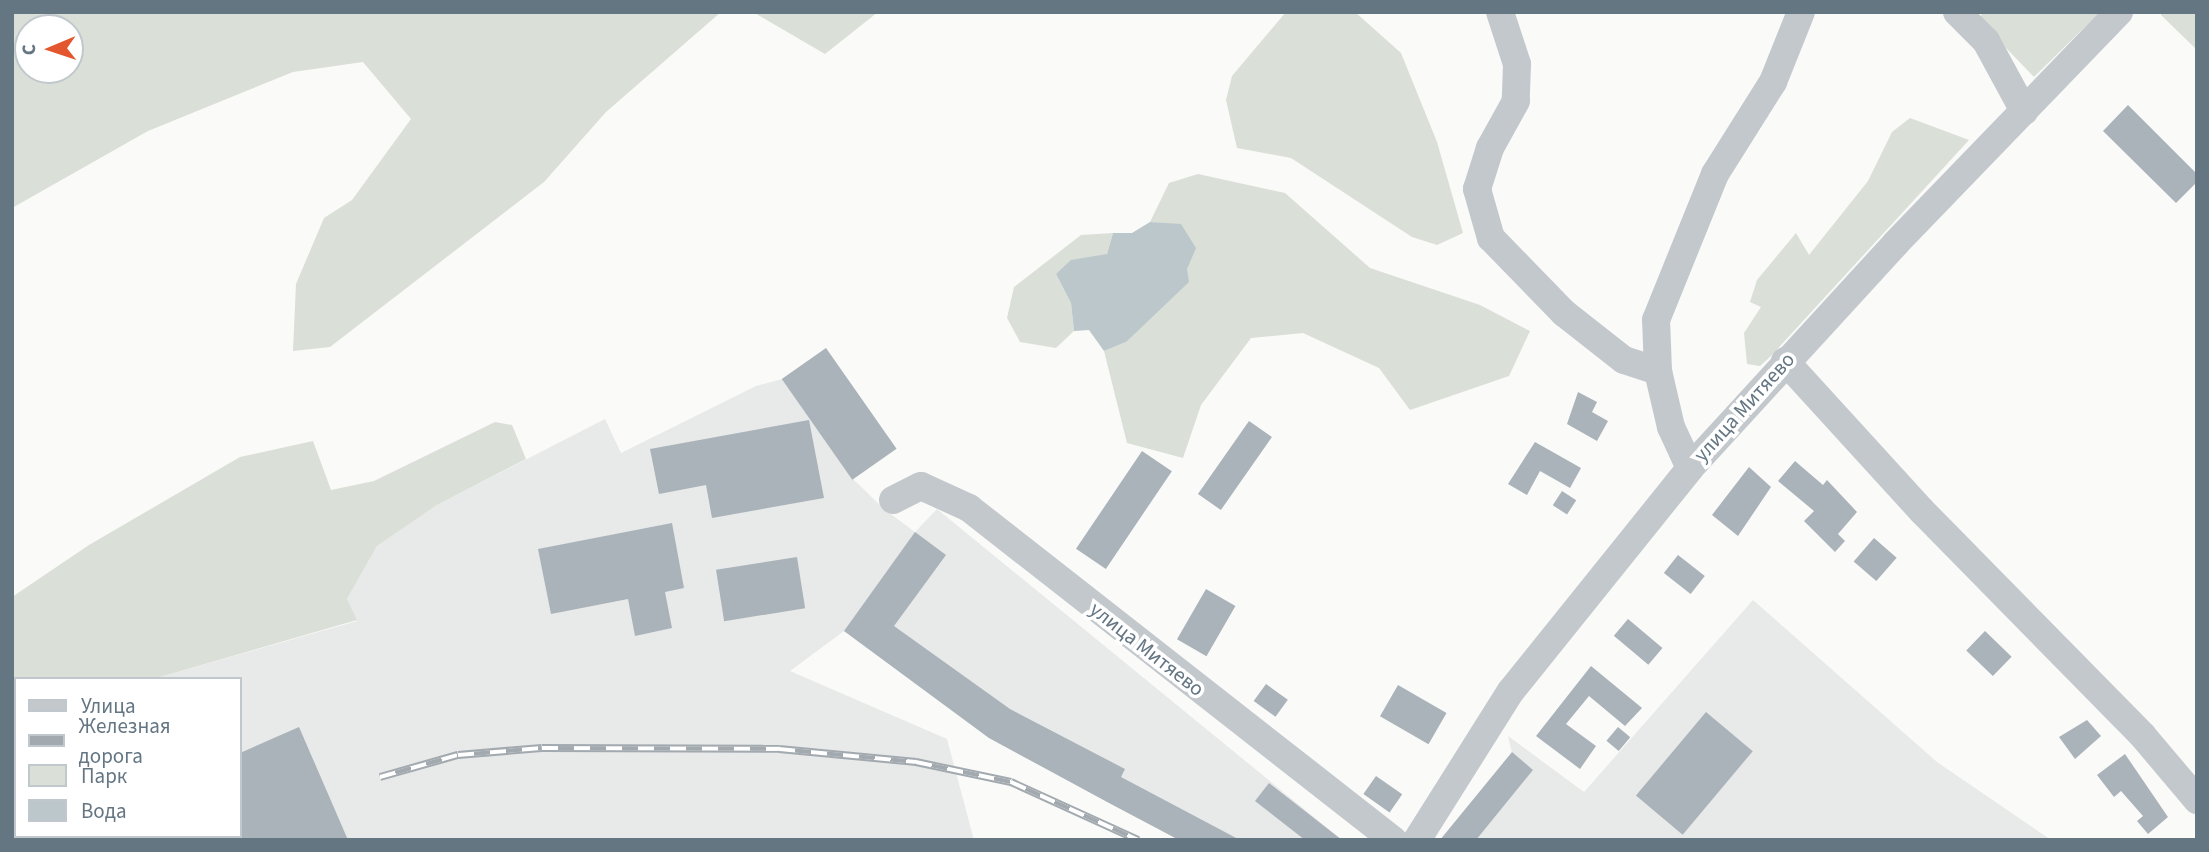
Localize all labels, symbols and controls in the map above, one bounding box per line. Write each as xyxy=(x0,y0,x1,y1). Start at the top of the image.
north arrow xyxy=(14,14,84,84)
text: С xyxy=(16,44,43,56)
street label: улица Митяево xyxy=(1688,347,1800,467)
street label: улица Митяево xyxy=(1085,596,1209,702)
legend xyxy=(14,677,242,838)
text: Улица xyxy=(81,691,136,721)
text: Железная дорога xyxy=(79,711,171,771)
text: Парк xyxy=(81,761,127,791)
text: Вода xyxy=(81,796,127,826)

